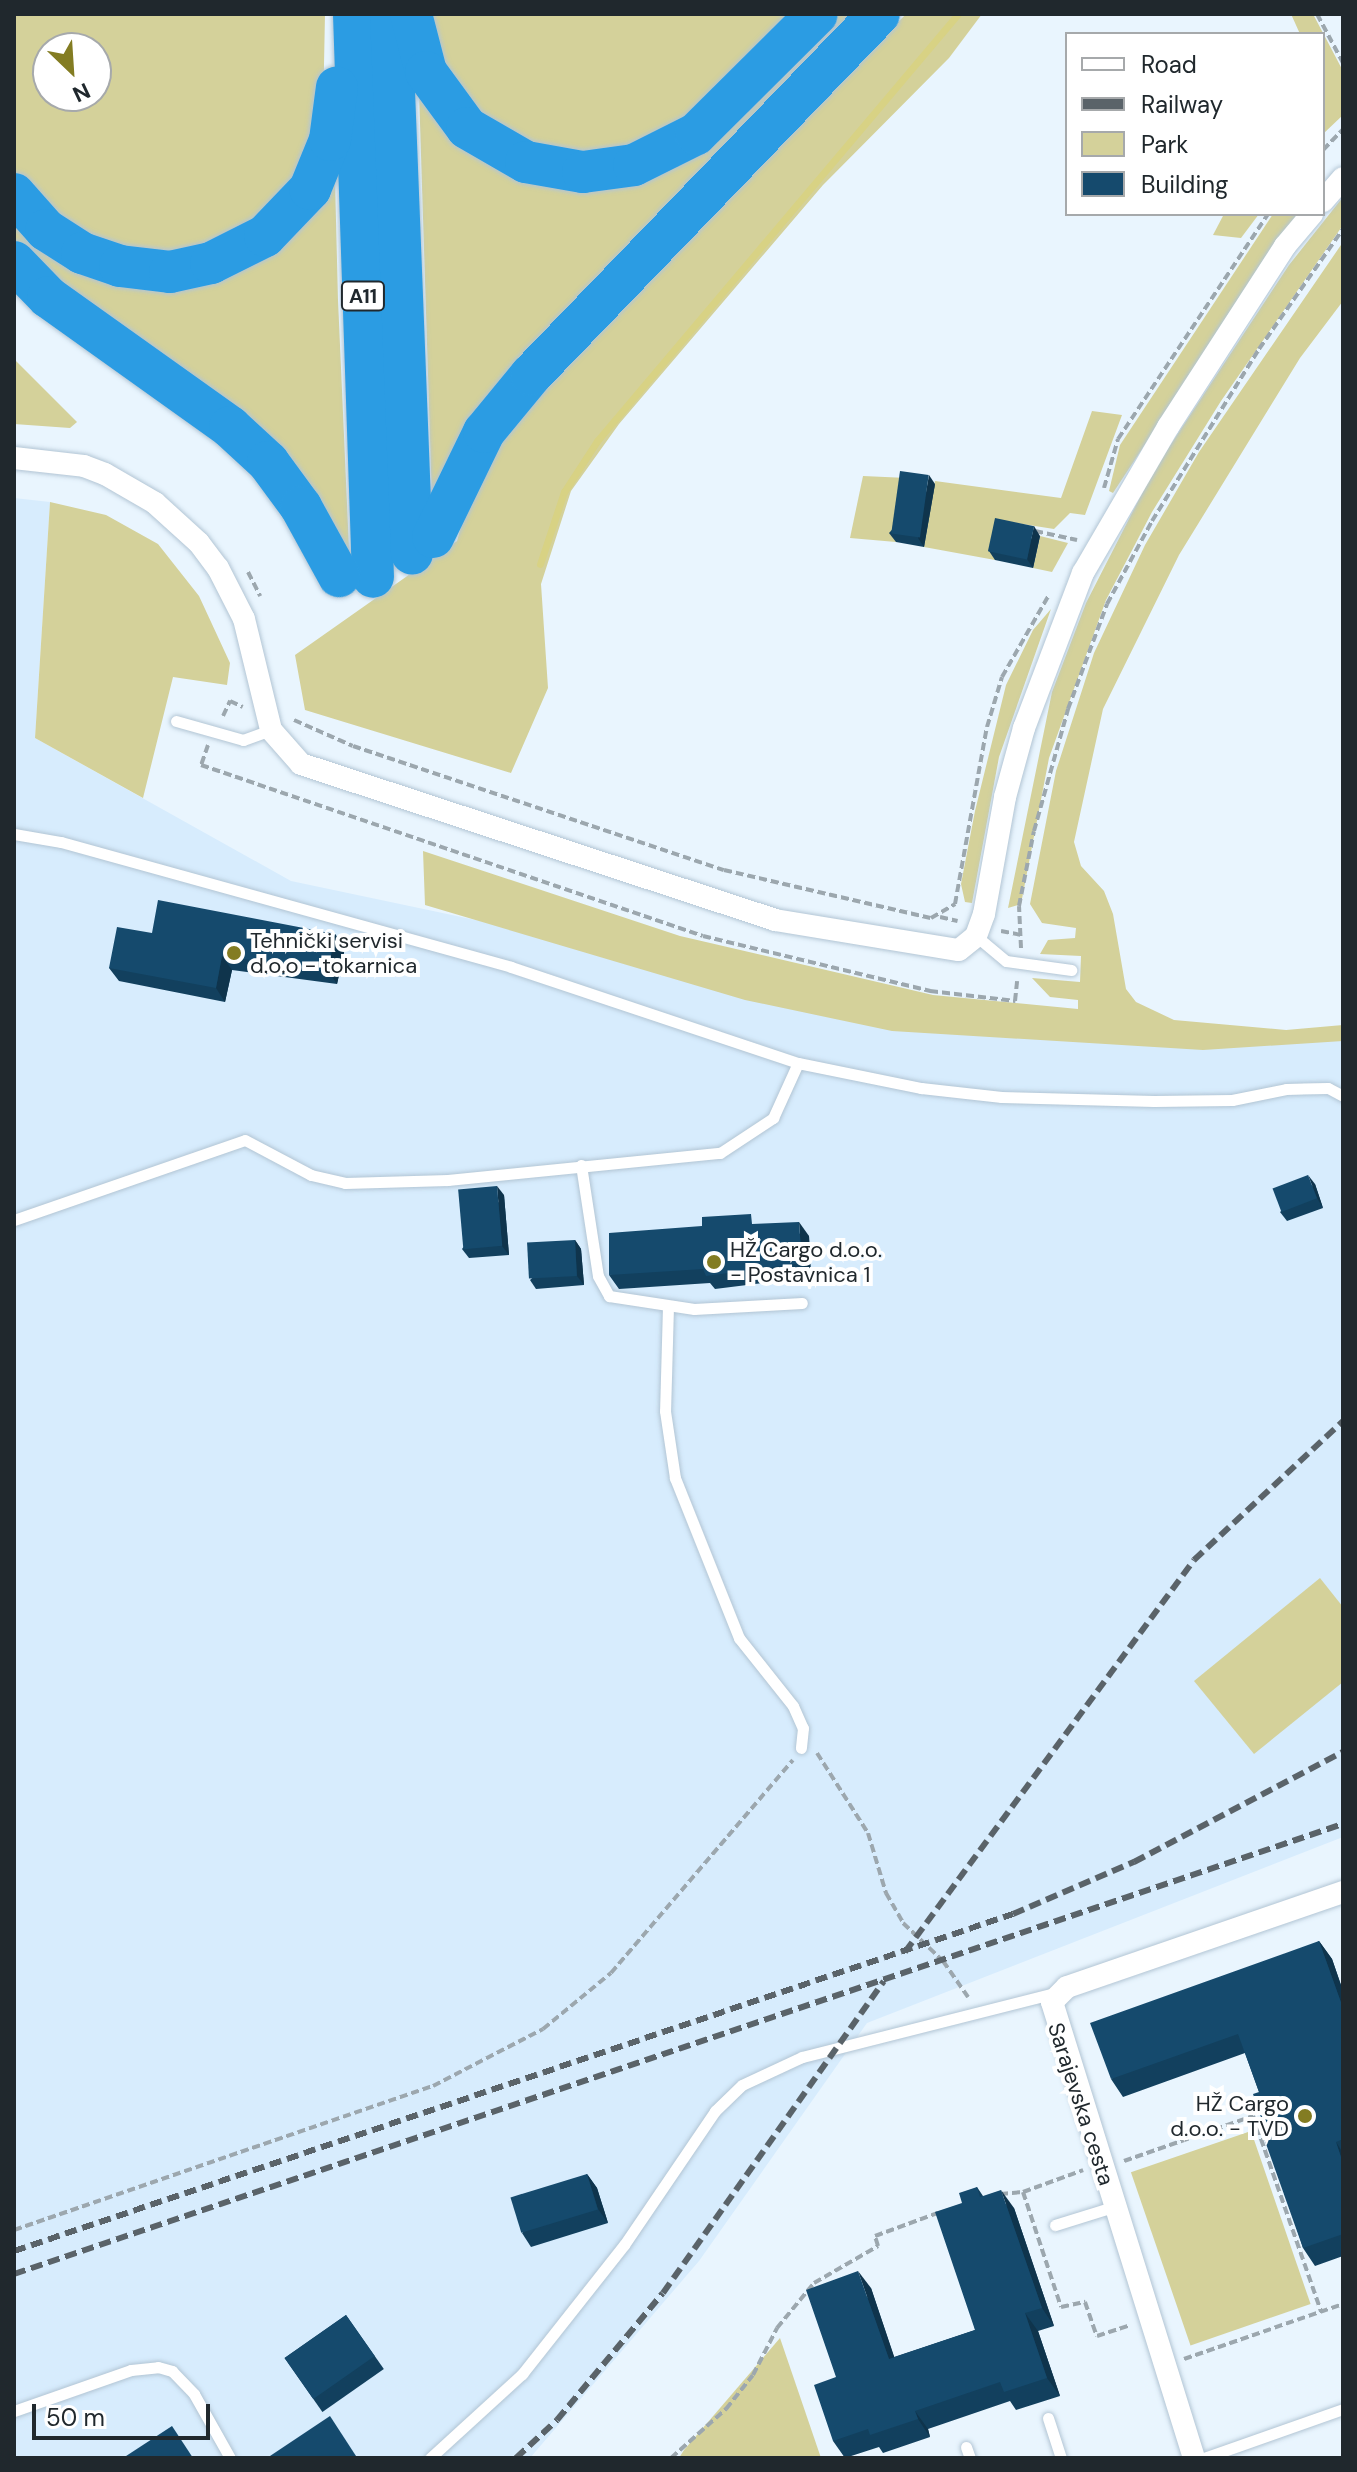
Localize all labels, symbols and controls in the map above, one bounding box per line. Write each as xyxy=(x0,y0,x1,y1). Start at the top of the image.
north arrow xyxy=(32,32,112,112)
legend xyxy=(1065,32,1325,216)
text: Road xyxy=(1141,49,1197,80)
text: N xyxy=(68,76,95,109)
text: Railway xyxy=(1141,89,1223,120)
text: Park xyxy=(1141,129,1188,160)
text: Building xyxy=(1141,169,1228,200)
road number: A11 xyxy=(339,280,387,312)
place label: Tehnički servisi d.o.o - tokarnica xyxy=(250,927,417,978)
marker: Tehnički servisi d.o.o - tokarnica xyxy=(225,944,243,962)
place label: HŽ Cargo d.o.o. - Postavnica 1 xyxy=(730,1236,882,1288)
marker: HŽ Cargo d.o.o. - Postavnica 1 xyxy=(705,1253,723,1271)
street label: Sarajevska cesta xyxy=(1042,2019,1120,2189)
place label: HŽ Cargo d.o.o. - TVD xyxy=(1170,2090,1289,2142)
marker: HŽ Cargo d.o.o. - TVD xyxy=(1296,2107,1314,2125)
scale bar xyxy=(36,2388,214,2438)
text: 50 m xyxy=(46,2402,105,2433)

